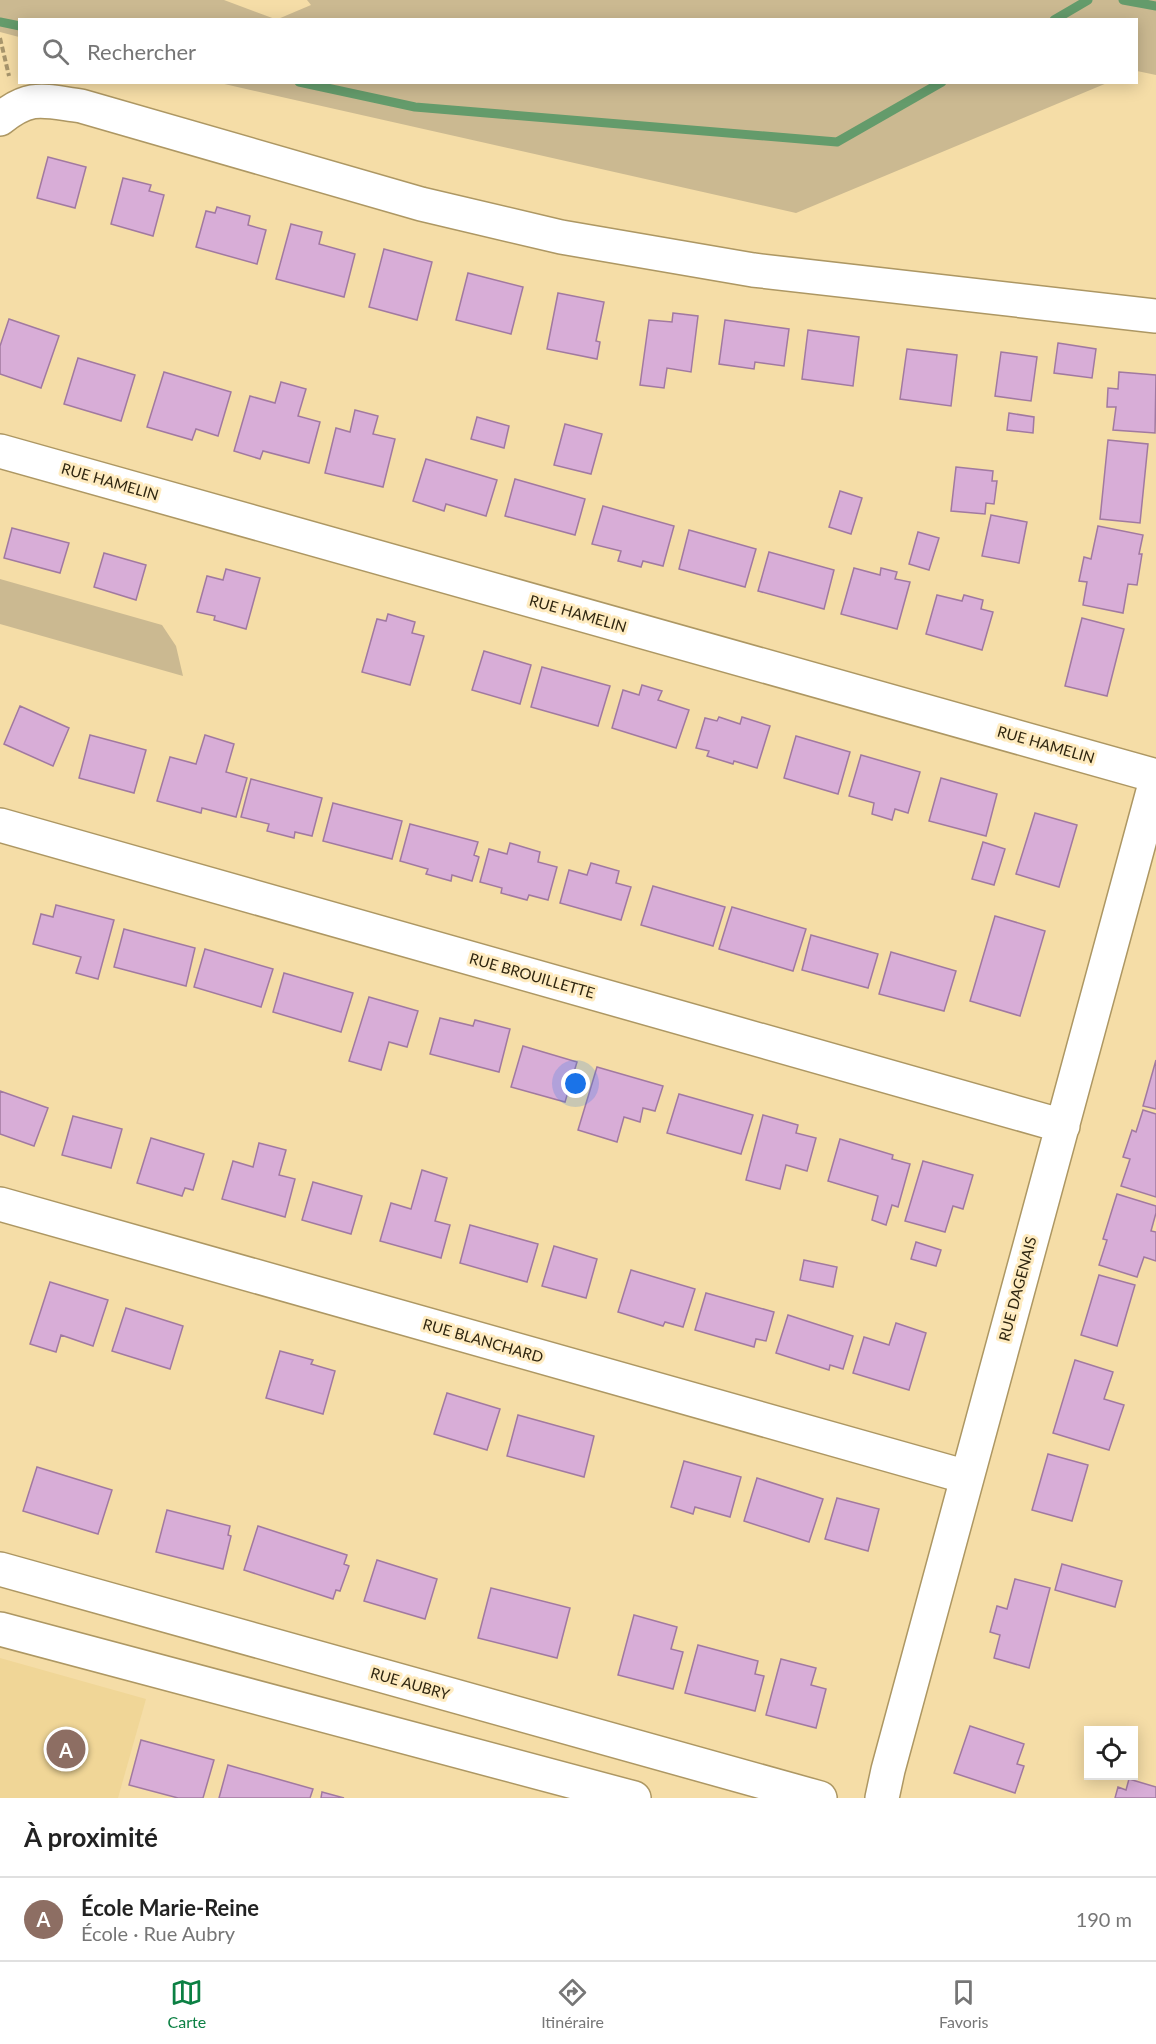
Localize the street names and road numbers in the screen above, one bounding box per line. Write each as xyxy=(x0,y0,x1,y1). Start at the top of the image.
street label: RUE HAMELIN xyxy=(60,459,161,504)
street label: RUE HAMELIN xyxy=(528,591,629,636)
street label: RUE HAMELIN xyxy=(996,722,1097,767)
street label: RUE BROUILLETTE xyxy=(468,949,597,1002)
street label: RUE DAGENAIS xyxy=(994,1235,1040,1343)
street label: RUE BLANCHARD xyxy=(421,1314,546,1366)
street label: RUE AUBRY xyxy=(369,1663,452,1703)

